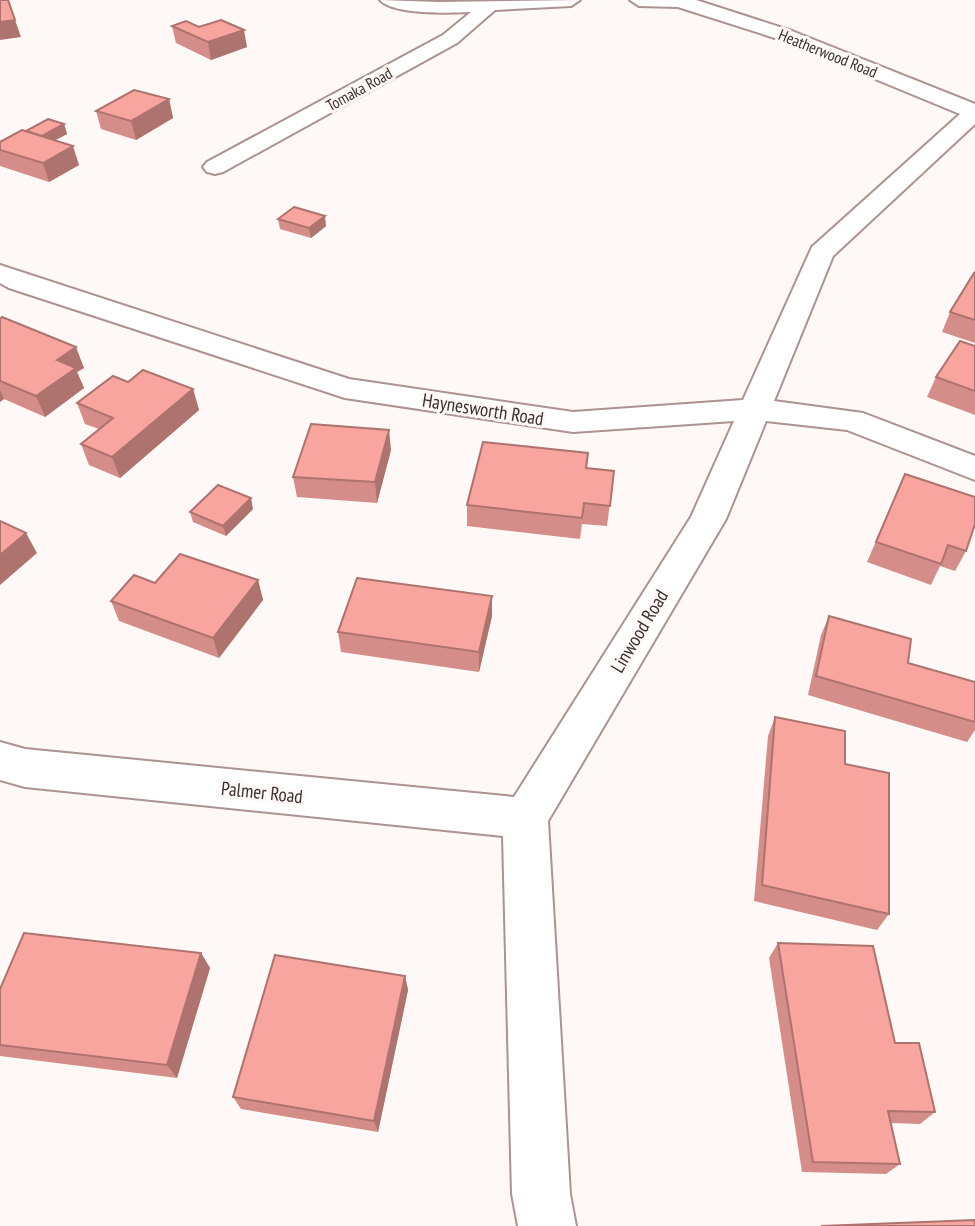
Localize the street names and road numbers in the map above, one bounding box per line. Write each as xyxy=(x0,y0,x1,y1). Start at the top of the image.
street label: Heatherwood Road xyxy=(776,24,880,82)
street label: Tomaka Road xyxy=(322,63,396,115)
street label: Haynesworth Road xyxy=(421,388,545,430)
street label: Linwood Road xyxy=(605,585,673,677)
street label: Palmer Road xyxy=(220,776,304,808)

